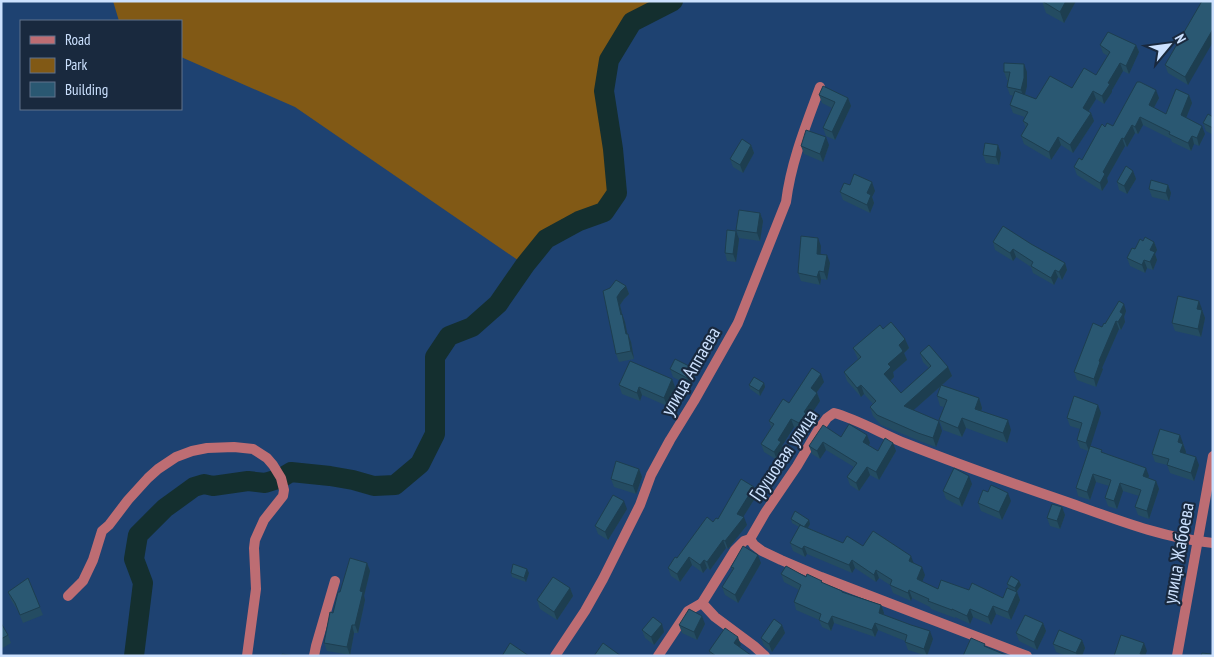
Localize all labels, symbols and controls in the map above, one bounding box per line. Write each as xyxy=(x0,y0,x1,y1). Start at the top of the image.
legend xyxy=(20,20,182,110)
north arrow xyxy=(1144,20,1194,70)
text: Road xyxy=(65,30,91,49)
text: N xyxy=(1171,31,1190,46)
text: Park xyxy=(65,55,87,74)
text: Building xyxy=(65,80,108,99)
street label: улица Аппаева xyxy=(655,322,725,420)
street label: Грушовая улица xyxy=(744,405,822,505)
street label: улица Жабоева xyxy=(1157,500,1199,606)

